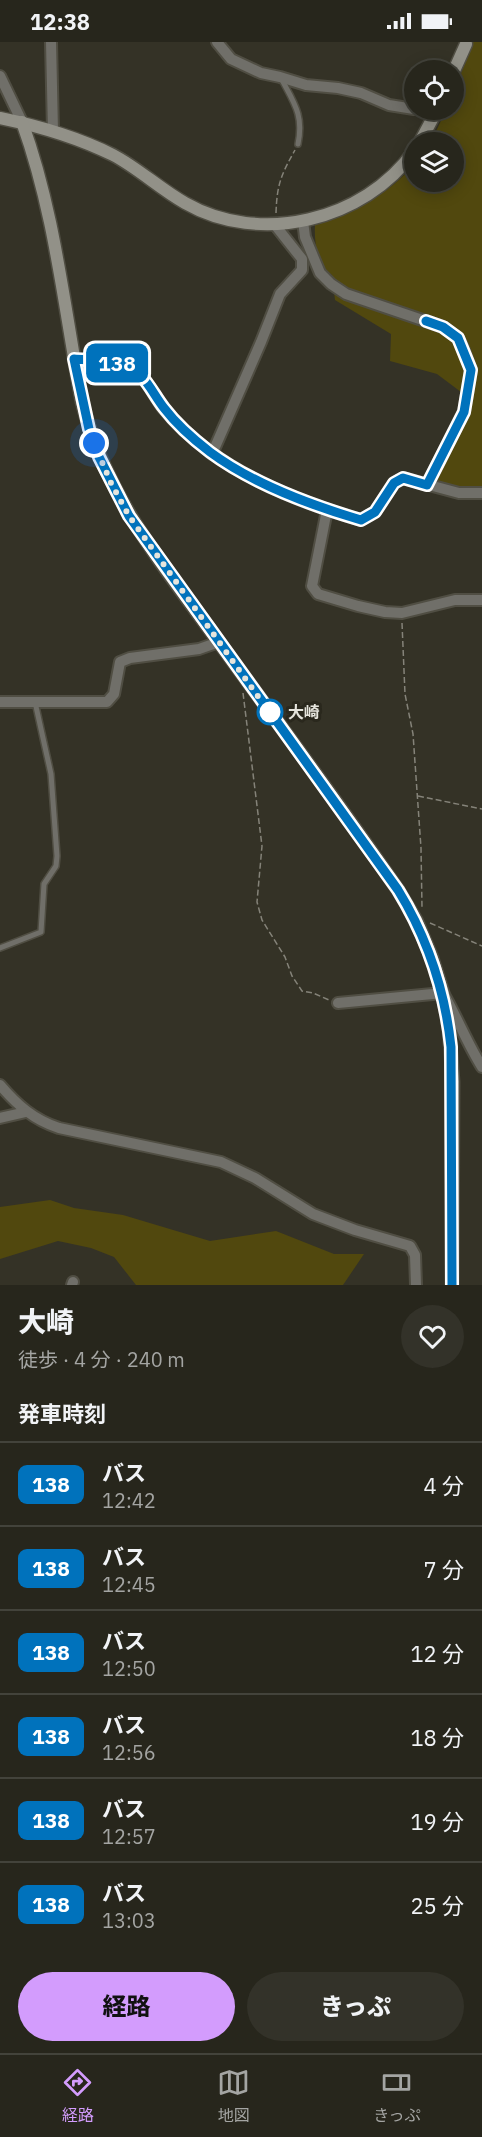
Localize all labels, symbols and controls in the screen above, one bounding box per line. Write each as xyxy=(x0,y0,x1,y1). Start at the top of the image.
text: 12:38 xyxy=(30,7,90,36)
map controls xyxy=(404,60,464,192)
button: locate xyxy=(404,60,464,120)
button: layers xyxy=(404,132,464,192)
line badge: 138 xyxy=(82,344,152,382)
text: 138 xyxy=(98,349,136,377)
your location xyxy=(79,428,109,458)
marker: 大崎 xyxy=(257,699,283,725)
place label: 大崎 xyxy=(288,702,320,722)
text: 大崎 xyxy=(18,1303,74,1340)
button: heart xyxy=(401,1305,464,1368)
text: 徒歩 · 4 分 · 240 m xyxy=(18,1346,185,1373)
text: 発車時刻 xyxy=(18,1399,106,1428)
text: バス xyxy=(102,1458,146,1487)
text: 138 xyxy=(32,1470,70,1498)
text: 4 分 xyxy=(424,1471,464,1500)
text: 12:42 xyxy=(102,1487,156,1514)
text: バス xyxy=(102,1542,146,1571)
text: 138 xyxy=(32,1554,70,1582)
text: 7 分 xyxy=(424,1555,464,1584)
text: 12:45 xyxy=(102,1571,156,1598)
text: バス xyxy=(102,1626,146,1655)
text: 138 xyxy=(32,1638,70,1666)
text: 12 分 xyxy=(410,1639,464,1668)
text: 12:50 xyxy=(102,1655,156,1682)
text: バス xyxy=(102,1710,146,1739)
text: 138 xyxy=(32,1722,70,1750)
text: 18 分 xyxy=(410,1723,464,1752)
text: 12:56 xyxy=(102,1739,156,1766)
text: バス xyxy=(102,1794,146,1823)
text: 138 xyxy=(32,1806,70,1834)
text: 19 分 xyxy=(410,1807,464,1836)
text: 12:57 xyxy=(102,1823,156,1850)
text: バス xyxy=(102,1878,146,1907)
text: 138 xyxy=(32,1890,70,1918)
text: 25 分 xyxy=(410,1891,464,1920)
text: 13:03 xyxy=(102,1907,156,1934)
button: 経路 xyxy=(18,1972,235,2041)
button: きっぷ xyxy=(247,1972,464,2041)
tab: 経路 xyxy=(61,2066,94,2126)
tab: 地図 xyxy=(217,2066,250,2126)
tab: きっぷ xyxy=(373,2066,421,2126)

